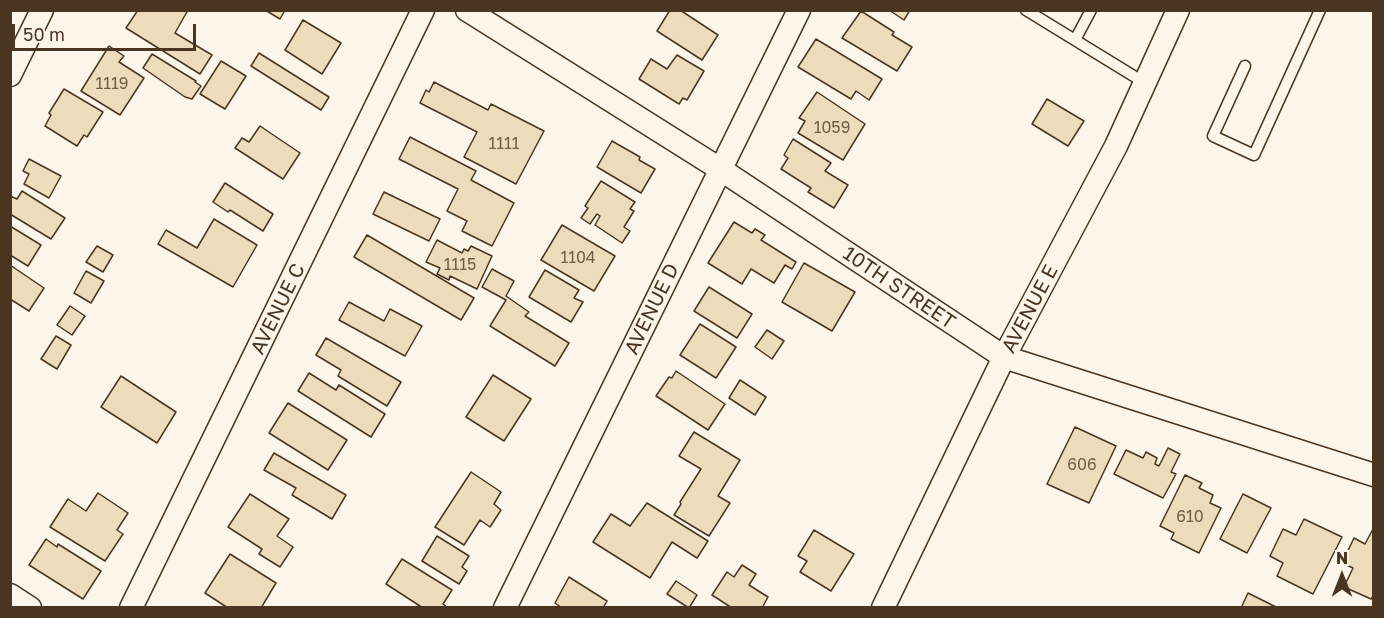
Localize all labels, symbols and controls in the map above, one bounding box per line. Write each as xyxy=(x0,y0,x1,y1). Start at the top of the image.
scale bar xyxy=(15,12,200,50)
text: 50 m xyxy=(23,23,65,45)
house number: 1119 xyxy=(96,74,128,94)
house number: 1059 xyxy=(814,118,850,138)
house number: 1111 xyxy=(488,134,520,154)
street label: 10TH STREET xyxy=(838,242,960,334)
house number: 1104 xyxy=(560,248,596,268)
house number: 1115 xyxy=(444,255,476,275)
street label: AVENUE C xyxy=(246,260,310,358)
street label: AVENUE D xyxy=(620,260,684,358)
street label: AVENUE E xyxy=(997,261,1063,357)
house number: 606 xyxy=(1067,455,1097,475)
house number: 610 xyxy=(1176,507,1204,527)
north arrow xyxy=(1312,546,1372,606)
text: N xyxy=(1336,548,1348,568)

